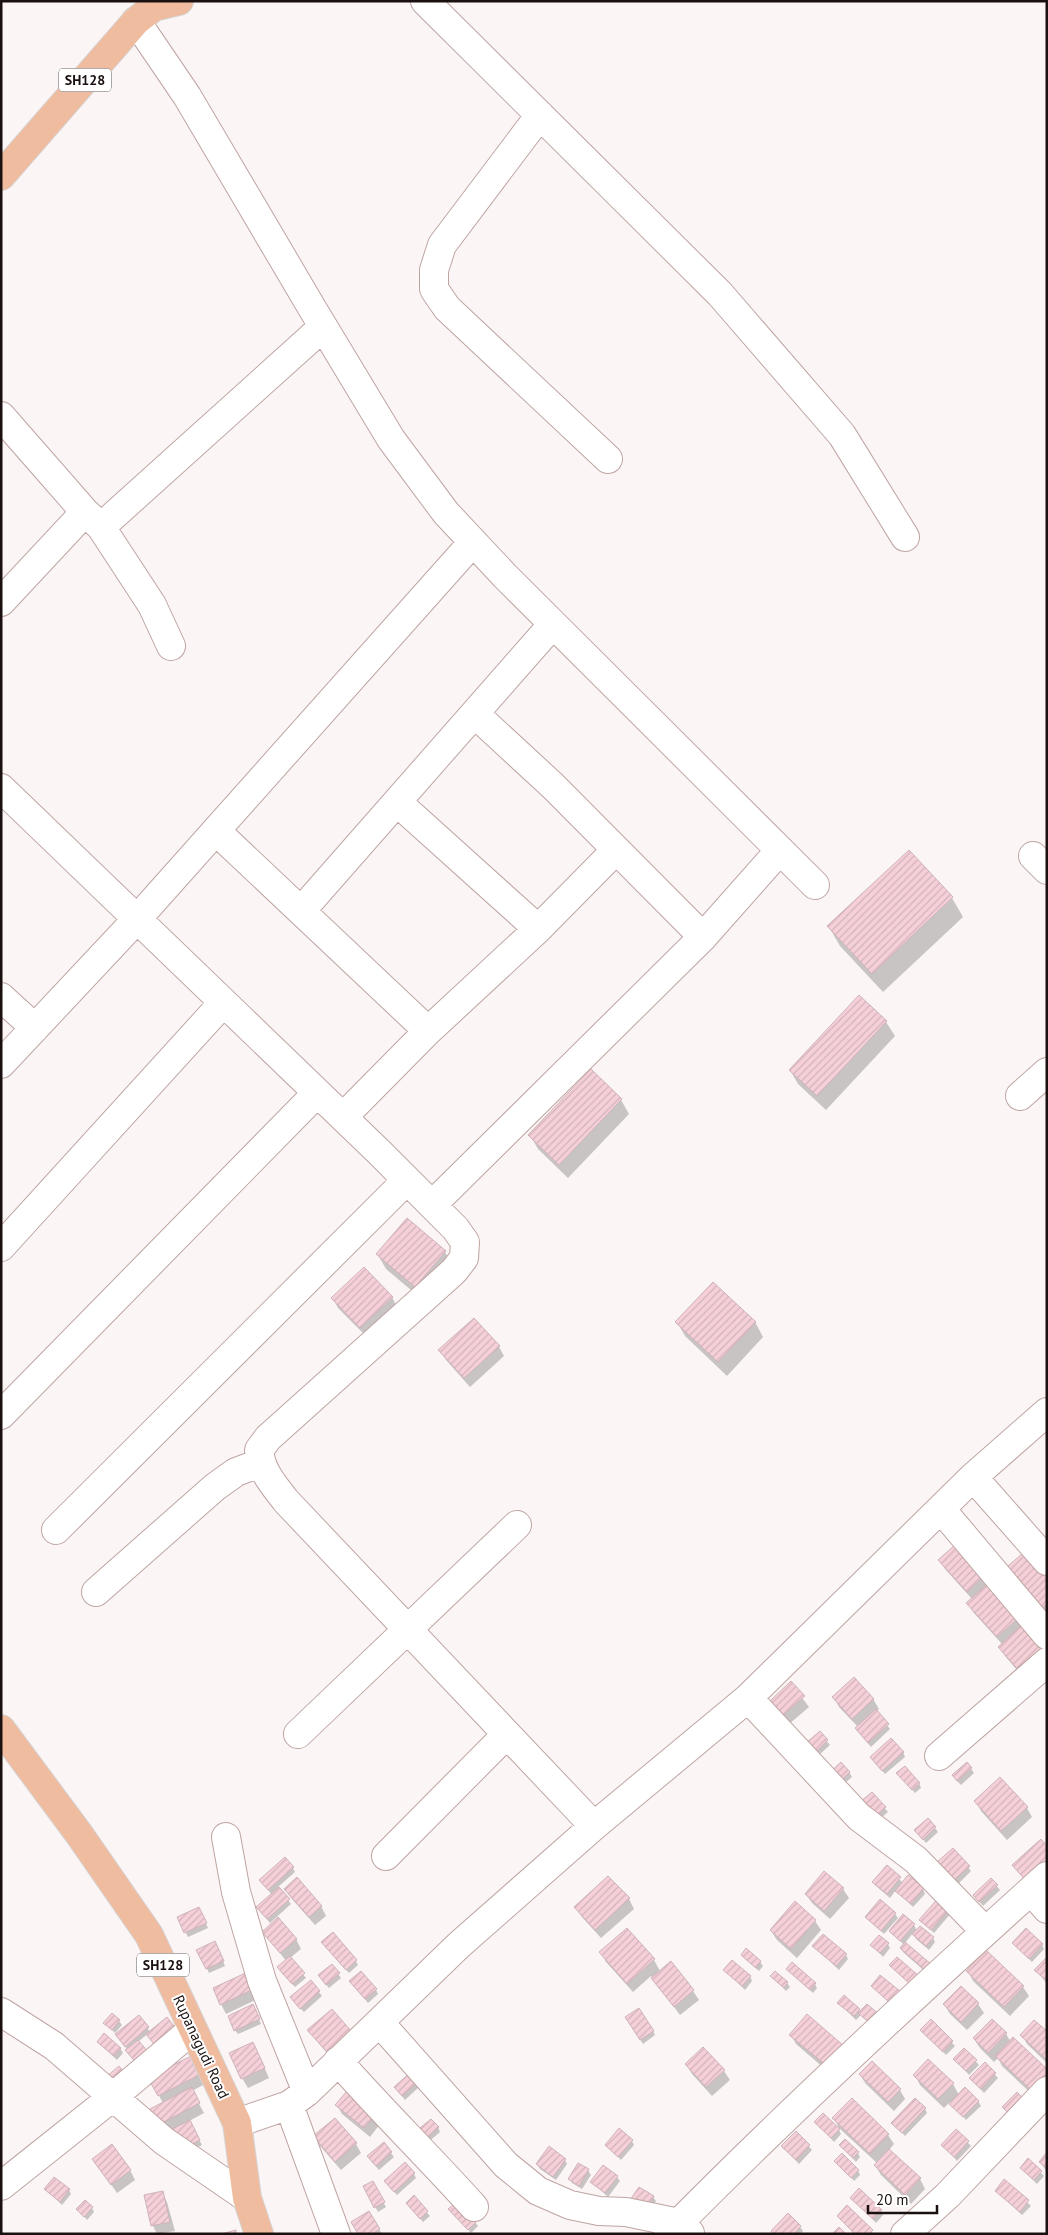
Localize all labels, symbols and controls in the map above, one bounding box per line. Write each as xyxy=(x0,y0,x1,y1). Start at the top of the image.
road number: SH128 xyxy=(59,68,111,92)
road number: SH128 xyxy=(137,1954,189,1976)
street label: Rupanagudi Road xyxy=(169,1992,234,2102)
scale bar xyxy=(868,2182,937,2214)
text: 20 m xyxy=(876,2190,909,2209)

